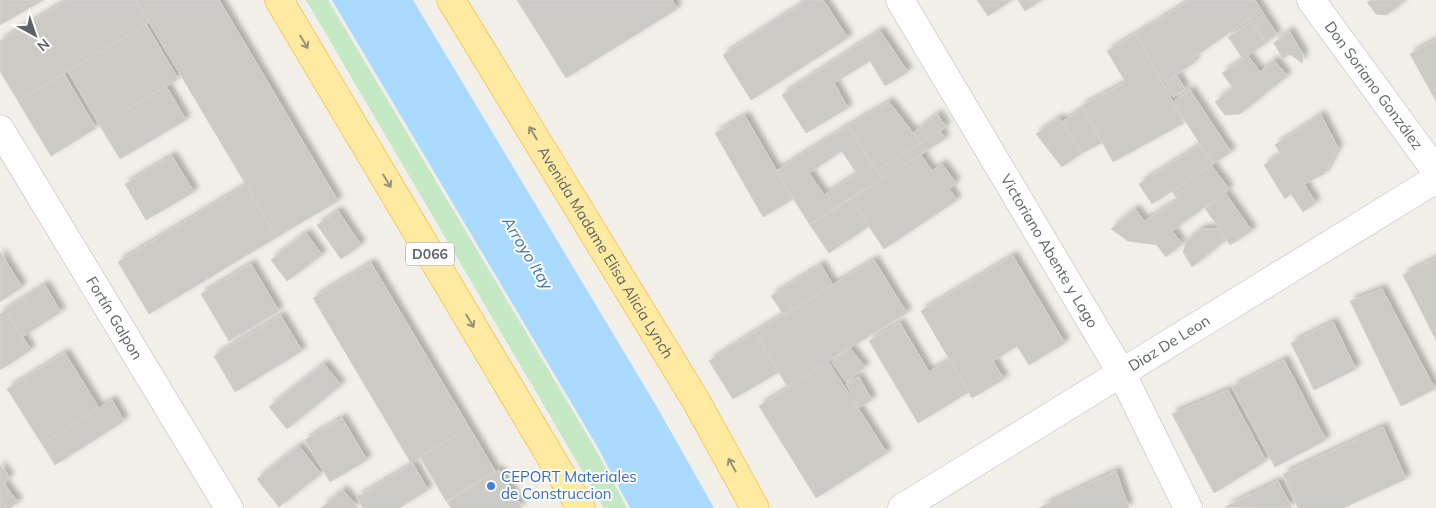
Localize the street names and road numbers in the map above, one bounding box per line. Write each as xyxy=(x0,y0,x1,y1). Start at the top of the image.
street label: Don Soriano González xyxy=(1321,17,1427,153)
street label: Avenida Madame Elisa Alicia Lynch xyxy=(534,143,678,362)
street label: Victoriano Abente y Lago xyxy=(997,170,1103,331)
road number: D066 xyxy=(406,242,454,266)
street label: Fortín Galpon xyxy=(82,273,147,363)
street label: Diaz De Leon xyxy=(1125,311,1213,375)

